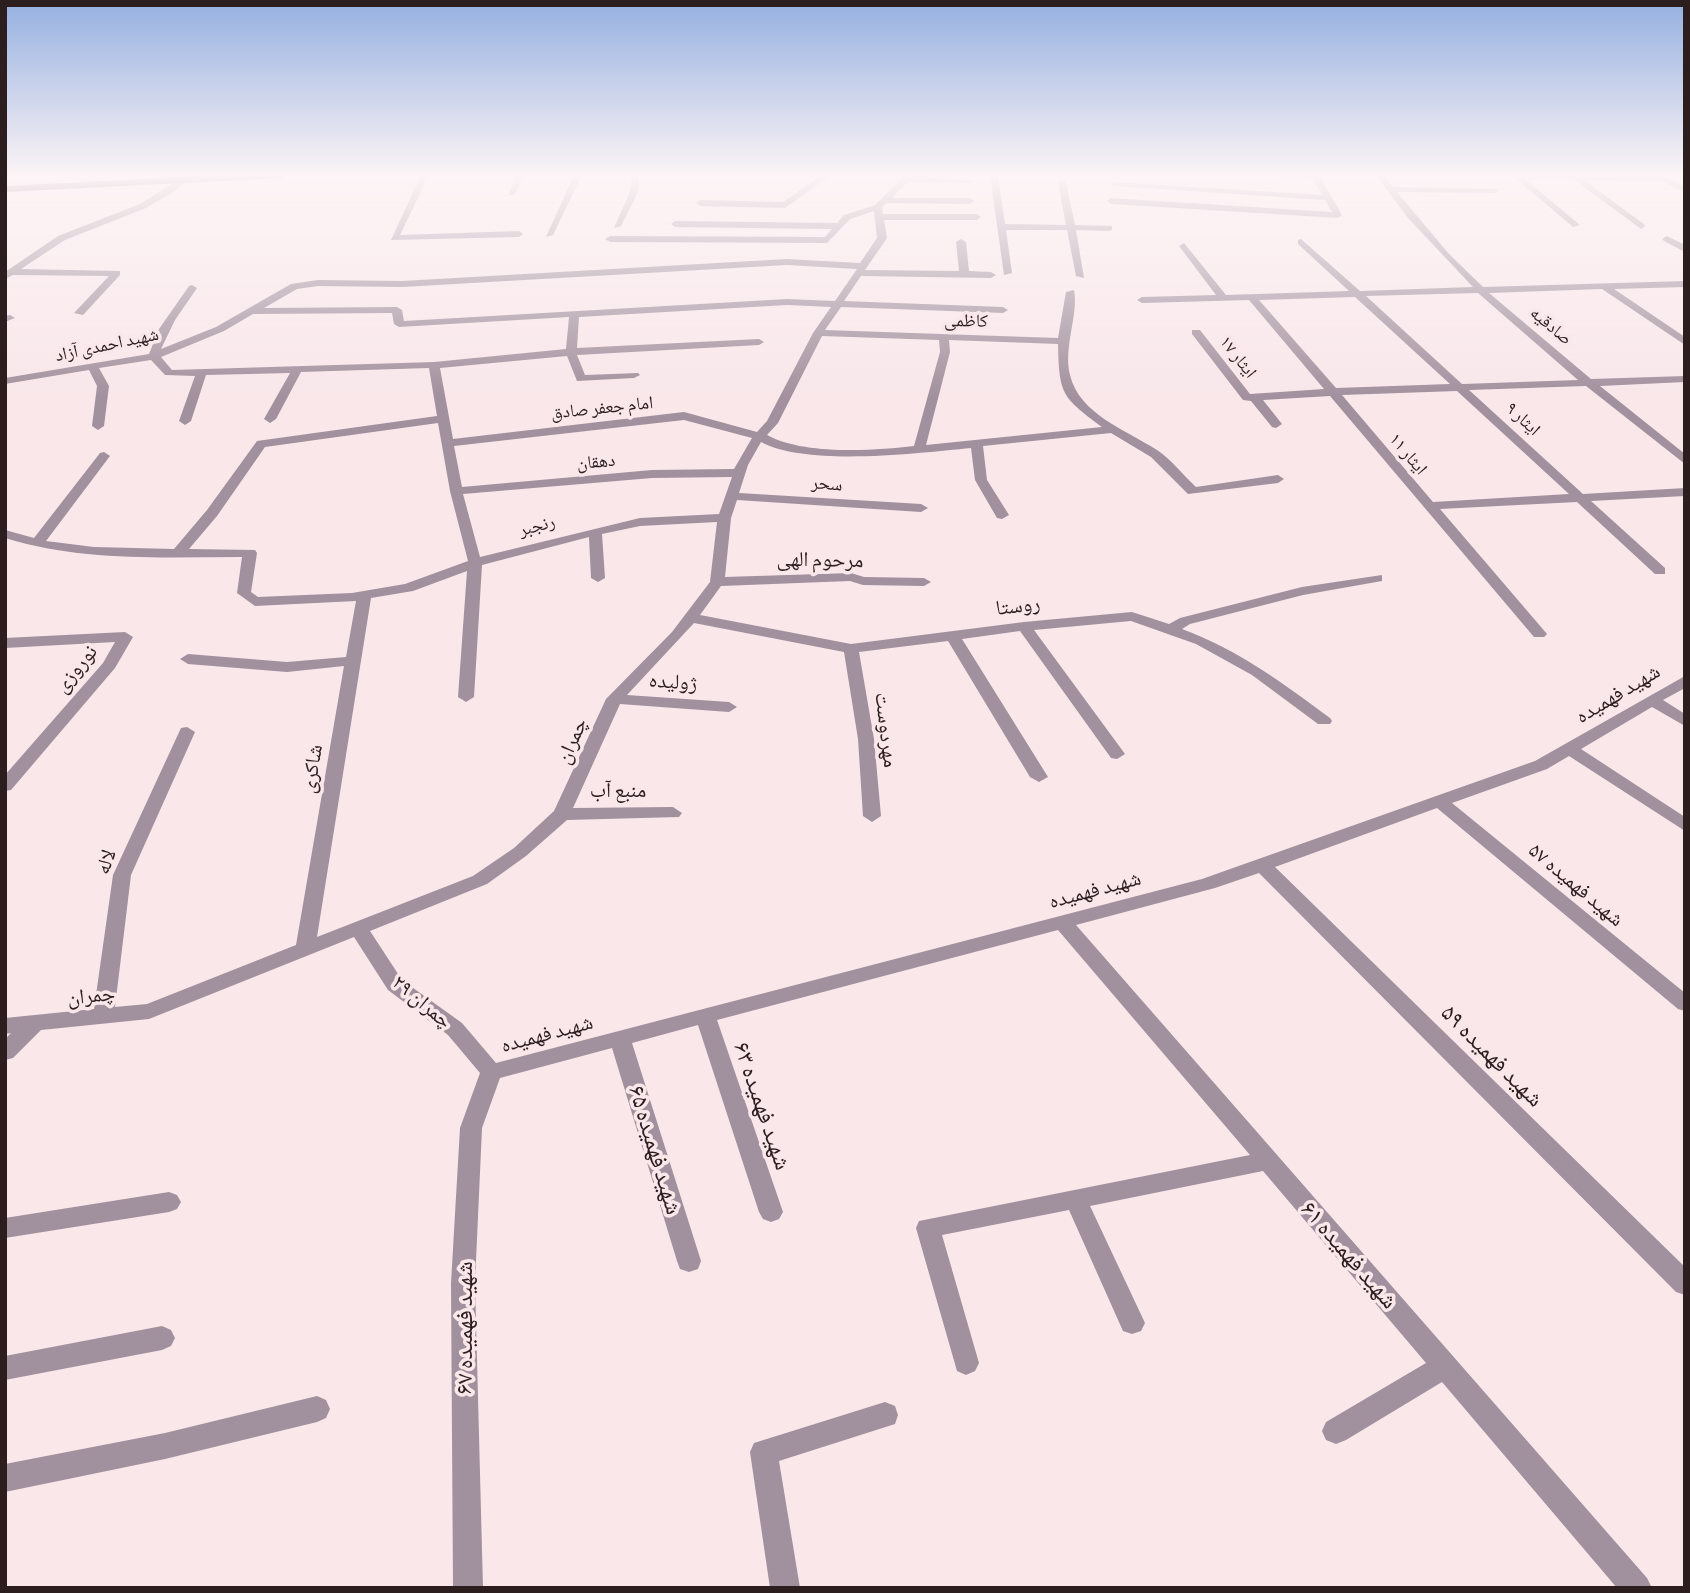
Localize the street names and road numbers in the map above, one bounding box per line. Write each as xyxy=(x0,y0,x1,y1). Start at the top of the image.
street label: صادقیه xyxy=(1526,302,1576,350)
street label: کاظمی xyxy=(944,310,988,332)
street label: شهید احمدی آزاد xyxy=(53,323,161,367)
street label: ایثار ۱۷ xyxy=(1215,332,1261,382)
street label: امام جعفر صادق xyxy=(550,392,654,424)
street label: ایثار ۹ xyxy=(1501,398,1545,440)
street label: ایثار ۱۱ xyxy=(1384,429,1432,479)
street label: دهقان xyxy=(576,450,616,474)
street label: سحر xyxy=(811,472,843,496)
street label: رنجبر xyxy=(517,511,557,541)
street label: مرحوم الهی xyxy=(776,547,864,573)
street label: روستا xyxy=(994,591,1042,621)
street label: نوروزی xyxy=(49,640,103,698)
street label: شهید فهمیده xyxy=(1571,659,1665,729)
street label: ژولیده xyxy=(648,668,698,696)
street label: مهردوست xyxy=(869,691,903,769)
street label: چمران xyxy=(551,714,593,768)
street label: شاکری xyxy=(296,743,328,795)
street label: منبع آب xyxy=(590,778,646,804)
street label: شهید فهمیده ۵۷ xyxy=(1523,838,1629,932)
street label: لاله xyxy=(90,846,122,878)
street label: شهید فهمیده xyxy=(1046,866,1144,914)
street label: چمران ۲۹ xyxy=(387,970,457,1034)
street label: چمران xyxy=(66,981,116,1011)
street label: شهید فهمیده ۵۹ xyxy=(1435,999,1549,1113)
street label: شهید فهمیده xyxy=(498,1010,596,1058)
street label: شهید فهمیده ۶۳ xyxy=(727,1038,797,1174)
street label: شهید فهمیده ۶۵ xyxy=(622,1082,688,1218)
street label: شهید فهمیده ۶۱ xyxy=(1294,1195,1404,1315)
street label: شهید فهمیده ۶۷ xyxy=(451,1261,479,1395)

